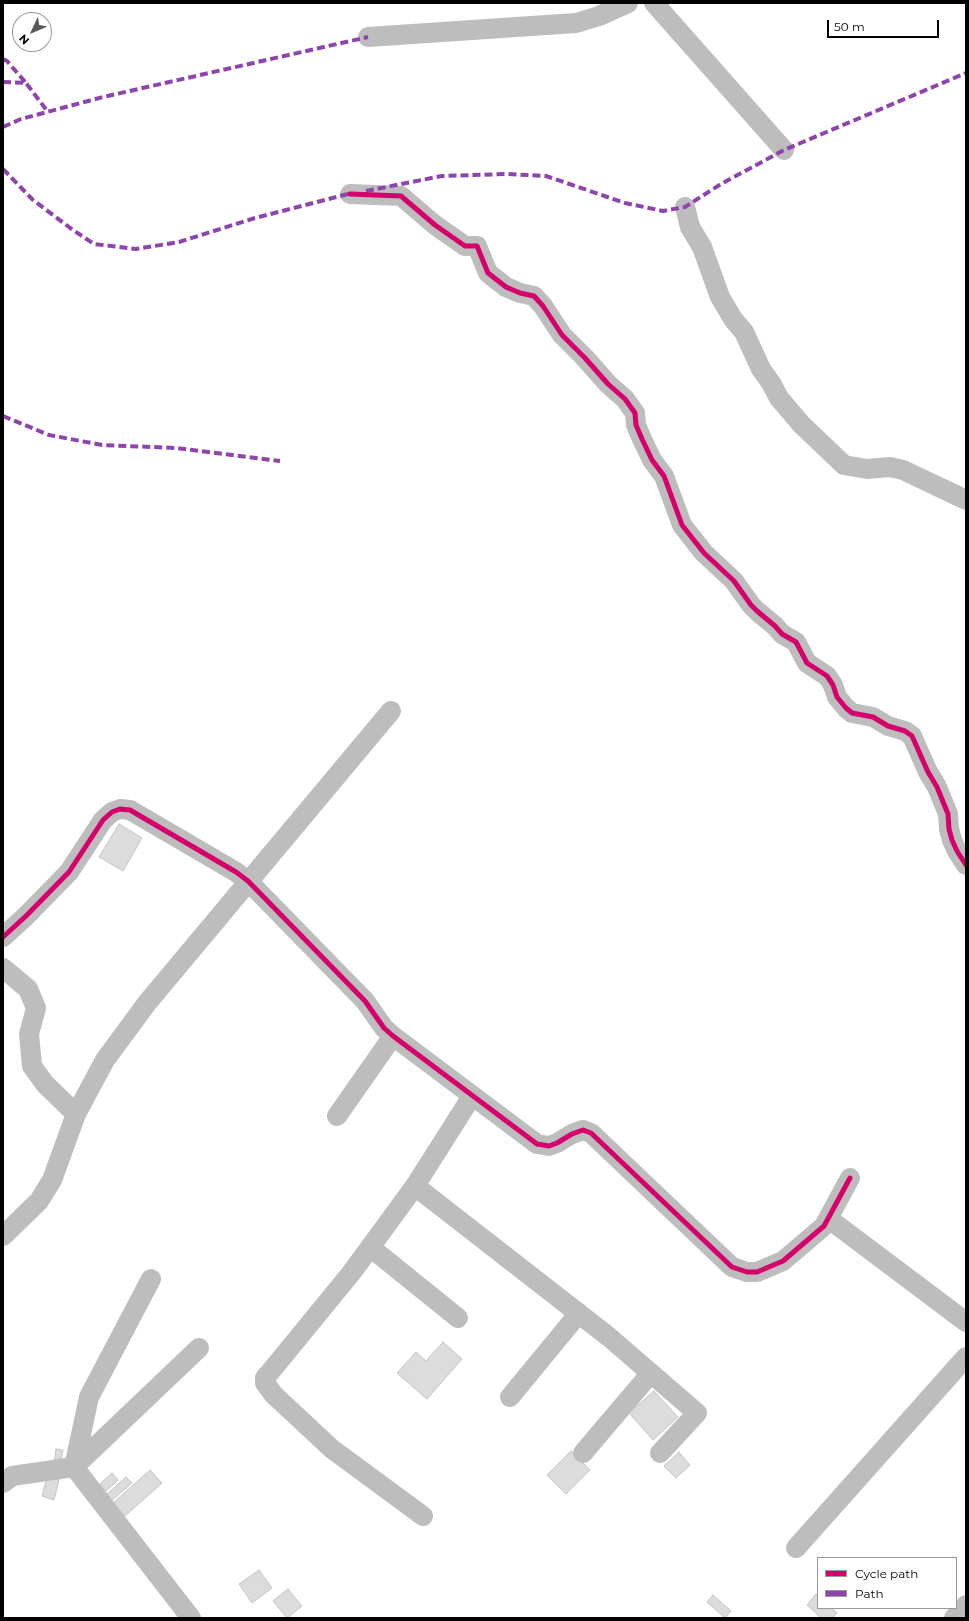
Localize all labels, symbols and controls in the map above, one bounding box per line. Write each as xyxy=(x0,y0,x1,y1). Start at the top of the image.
north arrow xyxy=(12,12,52,52)
scale bar xyxy=(829,12,941,38)
text: 50 m xyxy=(834,19,865,34)
text: N xyxy=(16,32,32,48)
legend xyxy=(817,1557,957,1609)
text: Cycle path xyxy=(855,1566,918,1581)
text: Path xyxy=(855,1586,884,1601)

